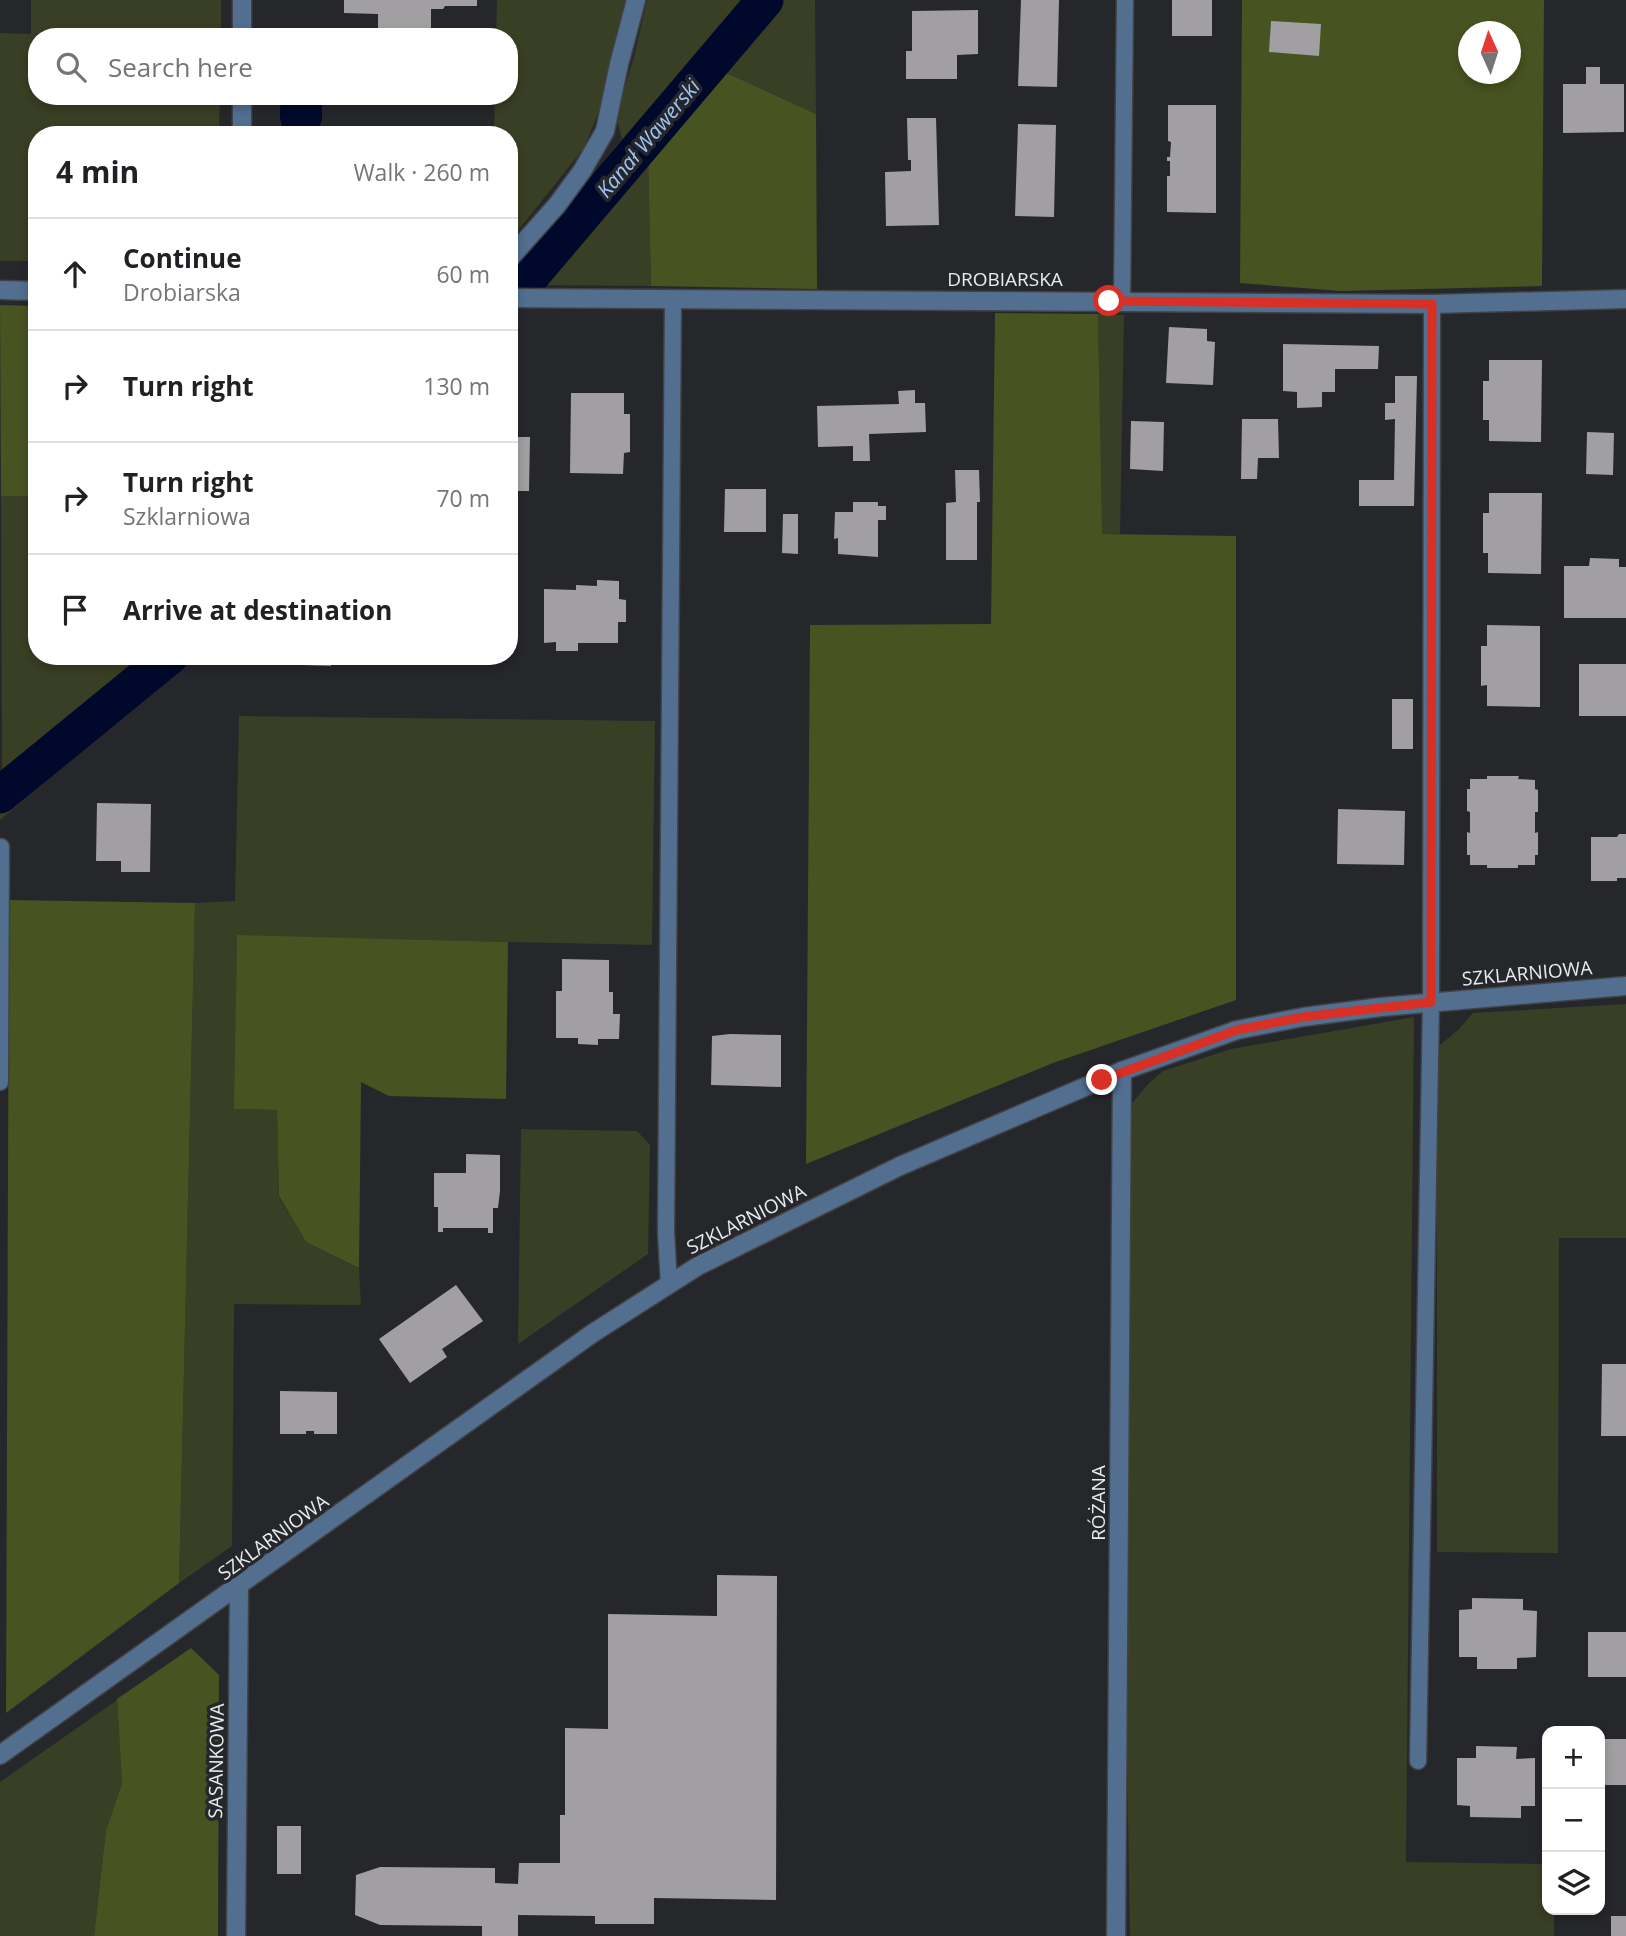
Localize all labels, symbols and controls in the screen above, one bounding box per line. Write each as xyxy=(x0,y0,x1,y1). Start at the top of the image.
north arrow xyxy=(1458,21,1521,84)
search box xyxy=(28,28,518,105)
icon: search xyxy=(52,48,90,86)
text: Search here xyxy=(108,49,253,85)
water label: Kanał Wawerski xyxy=(590,72,706,203)
text: 4 min xyxy=(56,151,139,192)
text: Walk · 260 m xyxy=(353,156,490,188)
text: Continue xyxy=(123,240,242,276)
icon: ahead xyxy=(56,255,94,293)
text: 60 m xyxy=(436,258,490,290)
street label: DROBIARSKA xyxy=(947,266,1063,292)
text: Drobiarska xyxy=(123,276,241,308)
route start xyxy=(1093,285,1124,316)
icon: right xyxy=(56,367,94,405)
text: Turn right xyxy=(123,368,254,404)
text: 130 m xyxy=(423,370,490,402)
text: Turn right xyxy=(123,464,254,500)
icon: right xyxy=(56,479,94,517)
text: 70 m xyxy=(436,482,490,514)
text: Szklarniowa xyxy=(123,500,251,532)
icon: arrive xyxy=(56,591,94,629)
text: Arrive at destination xyxy=(123,592,392,628)
street label: SZKLARNIOWA xyxy=(1461,954,1593,992)
route end xyxy=(1086,1064,1117,1095)
street label: SZKLARNIOWA xyxy=(682,1178,810,1260)
street label: RÓŻANA xyxy=(1085,1465,1111,1541)
street label: SZKLARNIOWA xyxy=(213,1488,333,1586)
street label: SASANKOWA xyxy=(202,1703,230,1819)
map controls xyxy=(1542,1726,1605,1915)
button: + xyxy=(1542,1726,1605,1789)
button: − xyxy=(1542,1789,1605,1852)
button: layers xyxy=(1542,1852,1605,1915)

